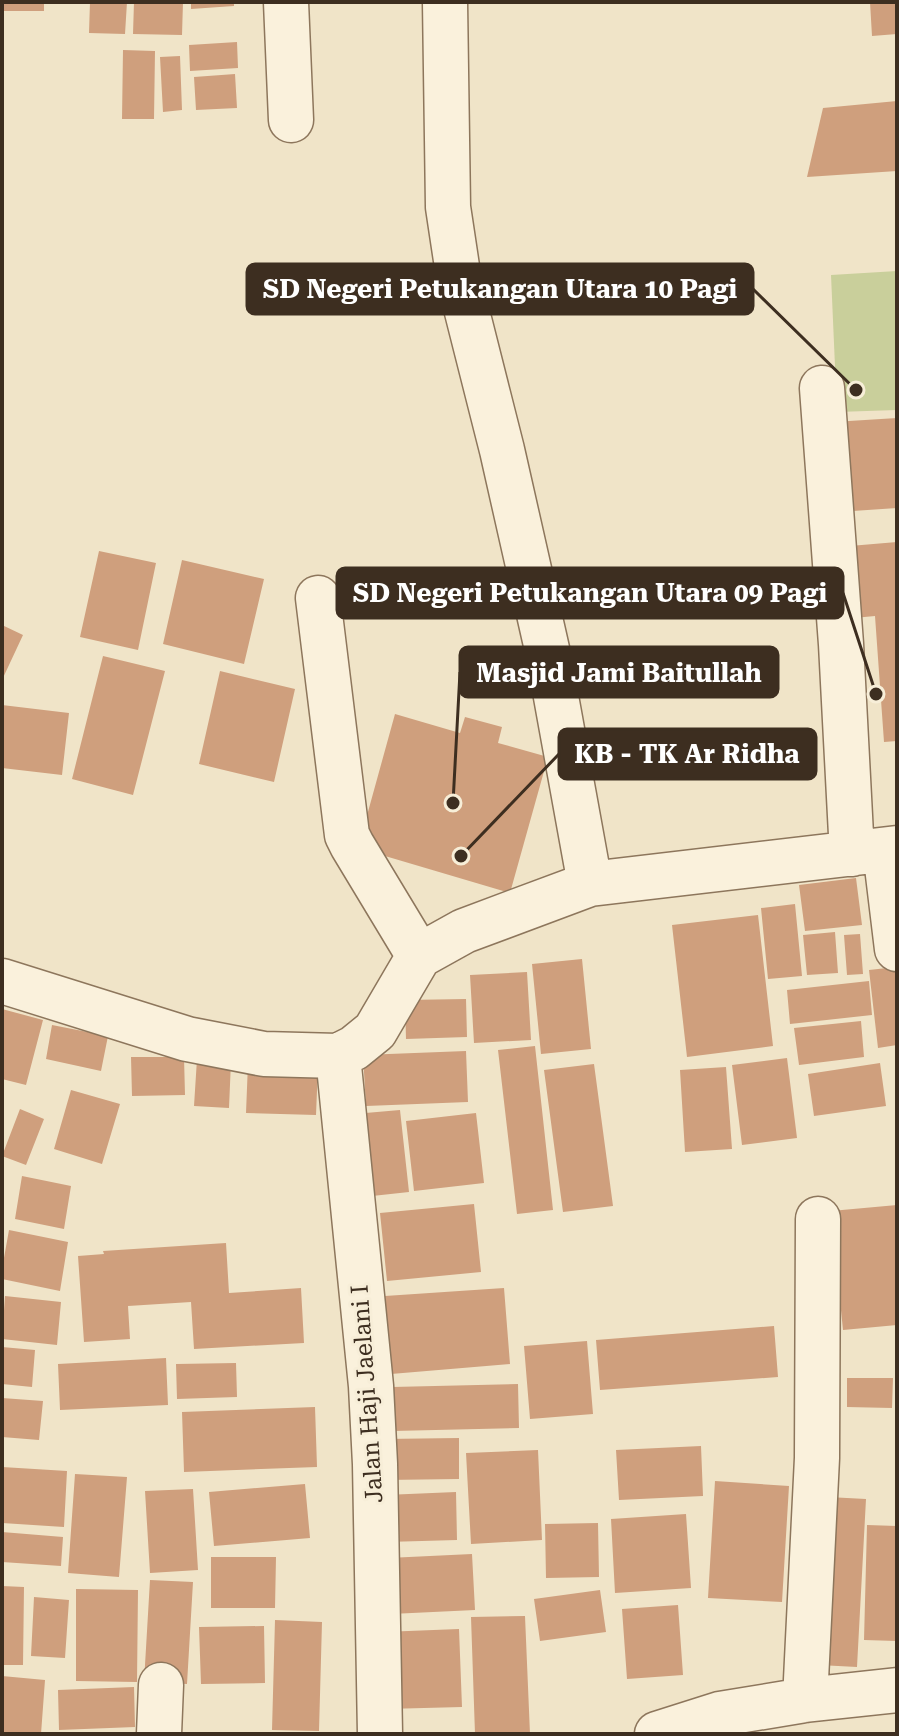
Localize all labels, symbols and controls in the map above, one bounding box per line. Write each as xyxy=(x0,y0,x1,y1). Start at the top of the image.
callout: SD Negeri Petukangan Utara 10 Pagi xyxy=(247,264,753,314)
text: SD Negeri Petukangan Utara 10 Pagi xyxy=(263,274,738,304)
callout: SD Negeri Petukangan Utara 09 Pagi xyxy=(337,568,843,618)
text: SD Negeri Petukangan Utara 09 Pagi xyxy=(353,578,828,608)
callout: Masjid Jami Baitullah xyxy=(460,647,778,697)
text: Masjid Jami Baitullah xyxy=(476,658,762,688)
callout: KB - TK Ar Ridha xyxy=(559,729,816,779)
text: KB - TK Ar Ridha xyxy=(574,739,800,769)
street label: Jalan Haji Jaelani I xyxy=(345,1284,389,1504)

